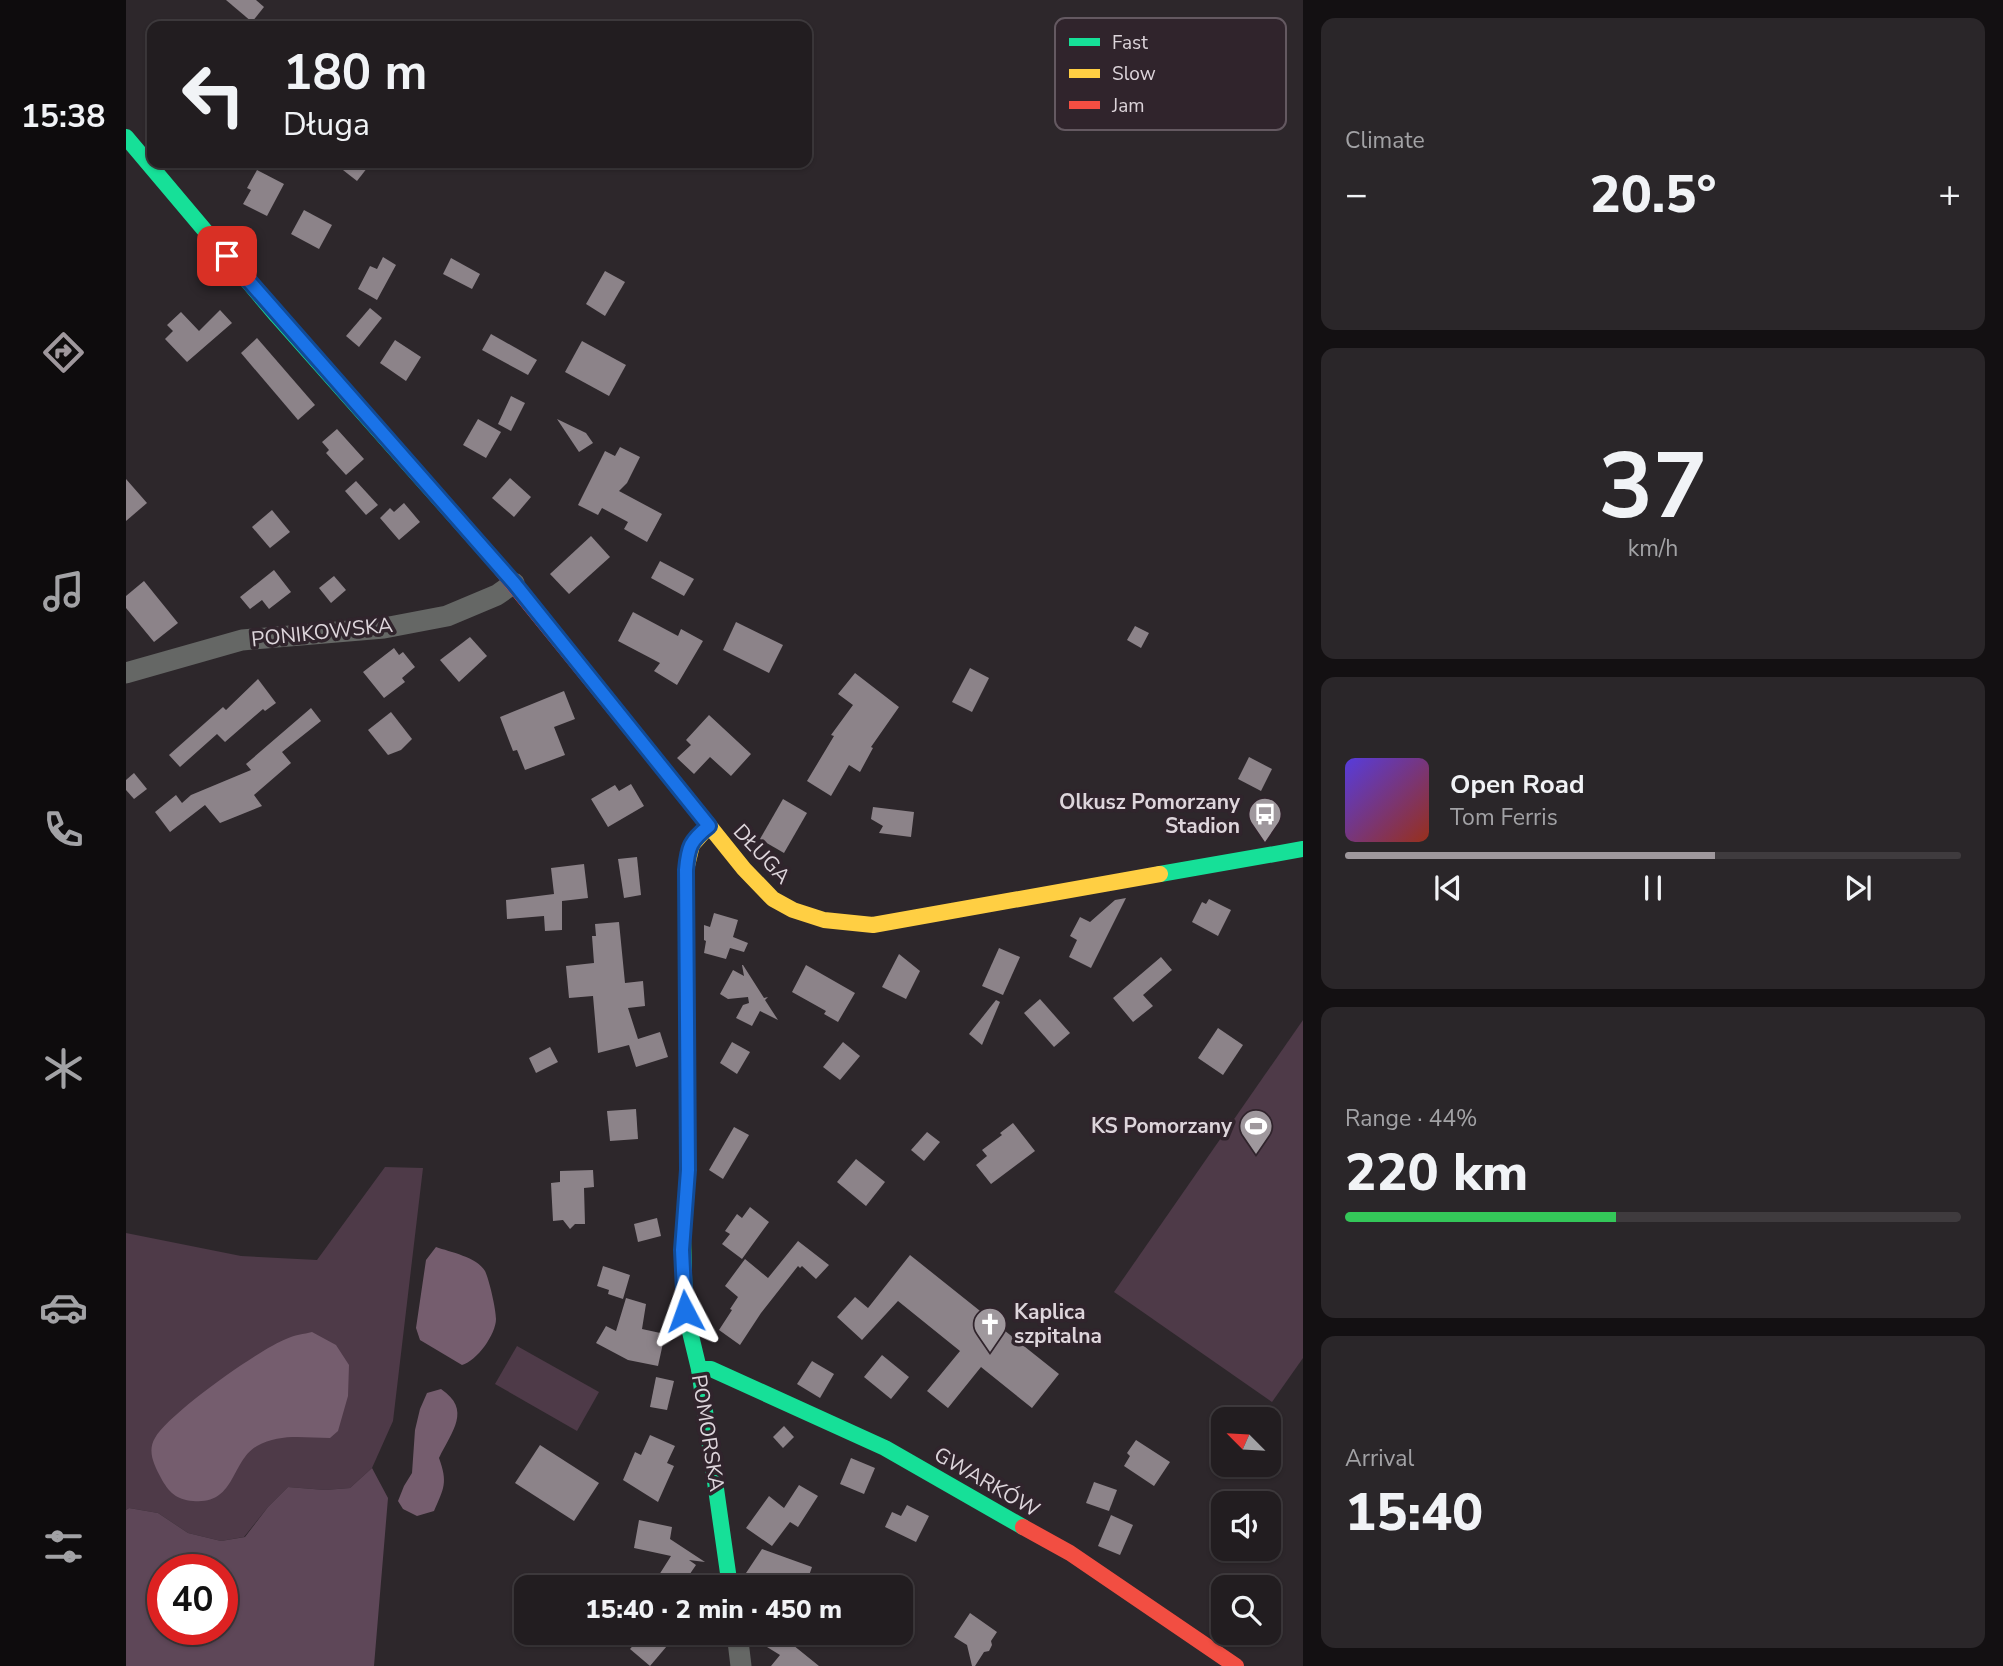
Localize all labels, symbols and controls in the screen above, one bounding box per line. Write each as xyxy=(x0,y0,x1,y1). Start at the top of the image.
legend xyxy=(1055,18,1286,130)
text: Fast xyxy=(1112,30,1148,56)
text: 180 m xyxy=(283,39,427,106)
icon: left xyxy=(168,49,259,140)
text: Slow xyxy=(1112,61,1156,87)
text: Jam xyxy=(1111,93,1145,119)
text: 15:38 xyxy=(21,95,105,138)
text: Długa xyxy=(283,103,370,146)
text: Climate xyxy=(1345,125,1425,156)
text: 20.5° xyxy=(1589,159,1717,230)
text: − xyxy=(1345,169,1368,220)
text: + xyxy=(1938,169,1961,220)
pin xyxy=(197,226,257,286)
icon: arrive xyxy=(208,237,246,275)
icon: directions xyxy=(39,328,88,377)
text: 37 xyxy=(1598,425,1708,549)
text: km/h xyxy=(1628,533,1678,564)
icon: music xyxy=(39,567,88,616)
street label: PONIKOWSKA xyxy=(250,611,394,653)
text: Open Road xyxy=(1450,767,1585,802)
place label: Olkusz Pomorzany Stadion xyxy=(1059,788,1241,840)
bus stop icon: Olkusz Pomorzany Stadion xyxy=(1246,795,1284,844)
text: Tom Ferris xyxy=(1450,802,1558,833)
icon: phone xyxy=(39,805,88,854)
street label: DŁUGA xyxy=(727,818,797,890)
icon: previous xyxy=(1429,869,1467,907)
icon: pause xyxy=(1634,869,1672,907)
icon: next xyxy=(1839,869,1877,907)
icon: climate xyxy=(39,1044,88,1093)
text: Range · 44% xyxy=(1345,1103,1477,1134)
sports icon: KS Pomorzany xyxy=(1237,1107,1275,1156)
place label: KS Pomorzany xyxy=(1091,1112,1233,1140)
text: 220 km xyxy=(1345,1137,1528,1208)
position arrow xyxy=(648,1274,722,1348)
icon: car xyxy=(39,1283,88,1332)
place label: Kaplica szpitalna xyxy=(1014,1298,1102,1350)
church icon: Kaplica szpitalna xyxy=(971,1305,1009,1354)
street label: POMORSKA xyxy=(685,1372,731,1494)
north arrow xyxy=(1211,1407,1281,1477)
map controls xyxy=(1211,1407,1281,1645)
street label: GWARKÓW xyxy=(929,1440,1045,1524)
text: Arrival xyxy=(1345,1443,1414,1474)
text: 15:40 xyxy=(1345,1477,1483,1548)
button: sound xyxy=(1211,1491,1281,1561)
icon: filters xyxy=(39,1522,88,1571)
speed limit sign: 40 xyxy=(147,1554,238,1645)
button: search xyxy=(1211,1575,1281,1645)
text: 15:40 · 2 min · 450 m xyxy=(585,1592,842,1627)

